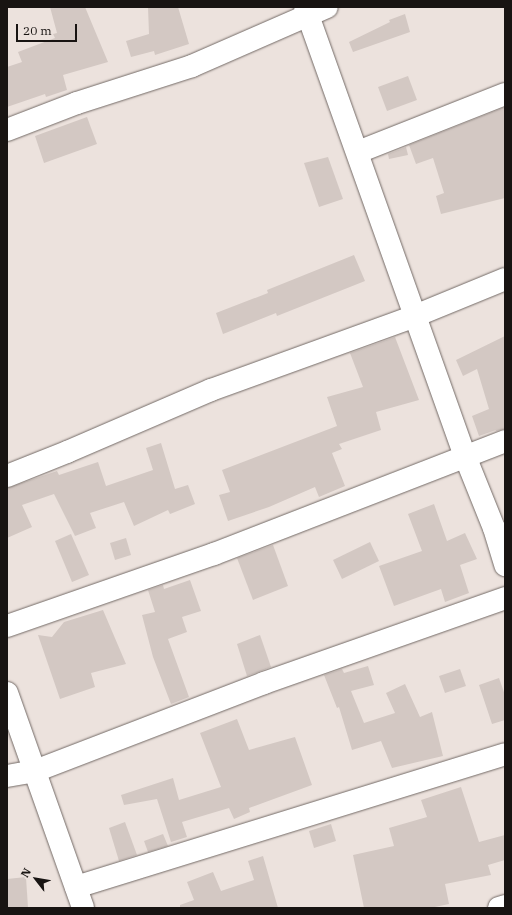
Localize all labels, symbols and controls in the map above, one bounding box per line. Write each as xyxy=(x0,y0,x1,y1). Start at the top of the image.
scale bar xyxy=(18,16,79,42)
text: 20 m xyxy=(23,23,52,38)
north arrow xyxy=(16,859,56,899)
text: N xyxy=(17,865,34,880)

